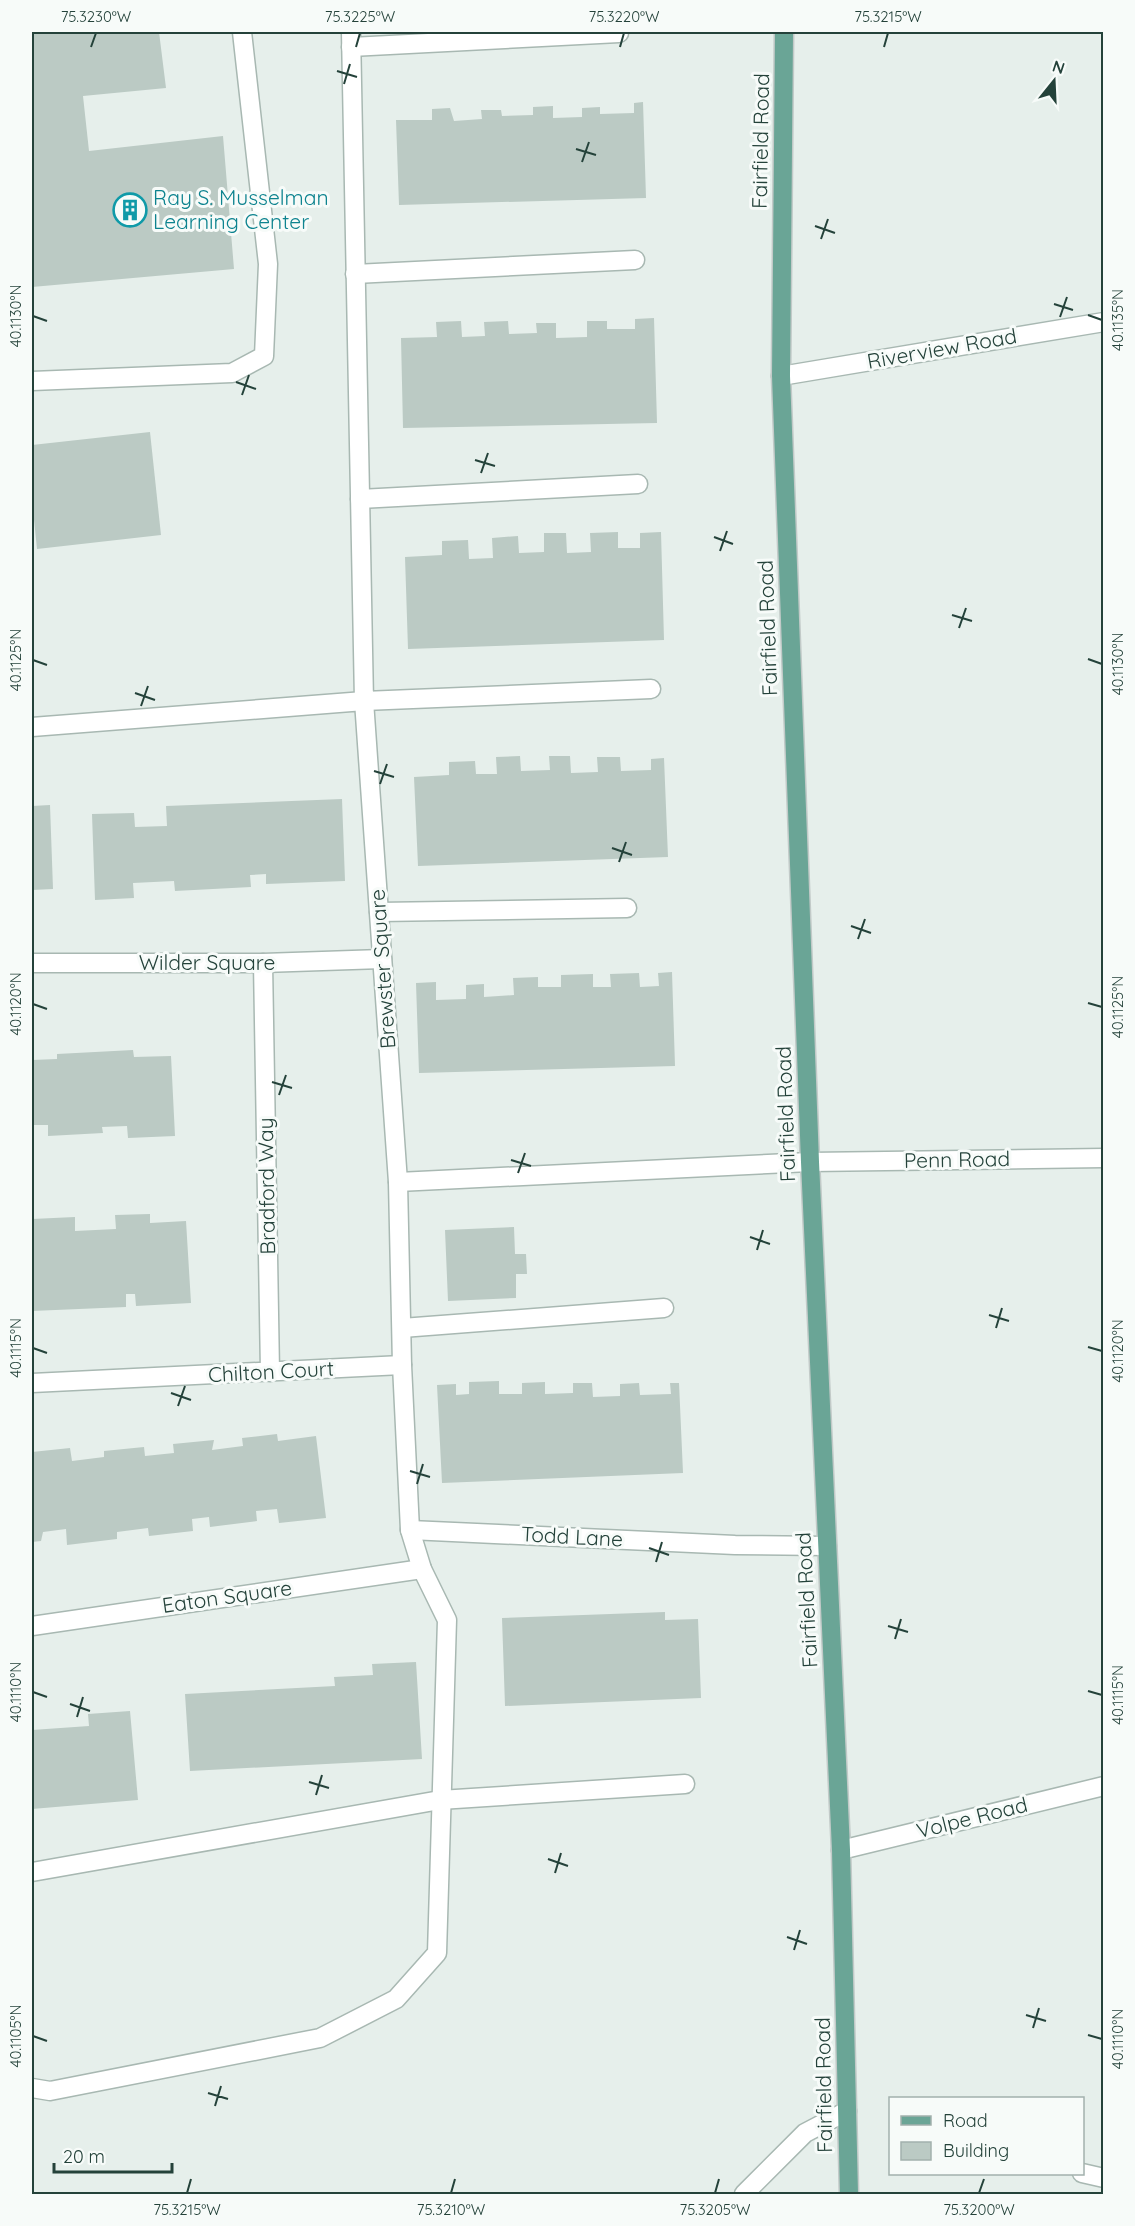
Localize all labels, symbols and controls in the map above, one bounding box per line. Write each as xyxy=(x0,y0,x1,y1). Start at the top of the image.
text: 75.3230°W xyxy=(61,7,132,26)
text: 75.3225°W xyxy=(325,7,396,26)
text: 75.3220°W xyxy=(588,7,660,26)
text: 75.3215°W xyxy=(854,7,922,26)
north arrow xyxy=(1024,51,1084,111)
text: N xyxy=(1050,55,1067,78)
street label: Fairfield Road xyxy=(746,73,774,209)
place label: Ray S. Musselman Learning Center xyxy=(153,184,329,234)
building icon: Ray S. Musselman Learning Center xyxy=(112,192,148,228)
text: 40.1130°N xyxy=(6,285,25,347)
text: 40.1135°N xyxy=(1108,289,1127,351)
street label: Riverview Road xyxy=(865,322,1019,374)
street label: Fairfield Road xyxy=(752,560,782,696)
text: 40.1125°N xyxy=(6,629,25,691)
text: 40.1130°N xyxy=(1108,633,1127,695)
street label: Brewster Square xyxy=(363,888,401,1050)
street label: Wilder Square xyxy=(139,949,275,975)
text: 40.1120°N xyxy=(6,972,25,1036)
text: 40.1125°N xyxy=(1108,976,1127,1038)
street label: Fairfield Road xyxy=(770,1046,800,1182)
street label: Bradford Way xyxy=(252,1117,280,1255)
street label: Penn Road xyxy=(904,1145,1010,1173)
text: 40.1115°N xyxy=(6,1318,25,1378)
text: 40.1120°N xyxy=(1108,1319,1127,1383)
street label: Chilton Court xyxy=(207,1355,335,1387)
street label: Todd Lane xyxy=(520,1520,624,1552)
street label: Fairfield Road xyxy=(789,1532,823,1669)
street label: Eaton Square xyxy=(160,1574,293,1618)
text: 40.1110°N xyxy=(6,1662,25,1722)
text: 40.1115°N xyxy=(1108,1665,1127,1725)
street label: Volpe Road xyxy=(914,1791,1030,1843)
text: 40.1105°N xyxy=(6,2004,25,2068)
text: 40.1110°N xyxy=(1108,2009,1127,2069)
street label: Fairfield Road xyxy=(809,2017,837,2153)
legend xyxy=(889,2097,1084,2175)
text: Road xyxy=(943,2109,988,2132)
scale bar xyxy=(54,2136,172,2174)
text: Building xyxy=(943,2139,1009,2162)
text: 20 m xyxy=(63,2145,105,2168)
text: 75.3215°W xyxy=(153,2200,221,2219)
text: 75.3210°W xyxy=(417,2200,486,2219)
text: 75.3205°W xyxy=(680,2200,751,2219)
text: 75.3200°W xyxy=(943,2200,1015,2219)

